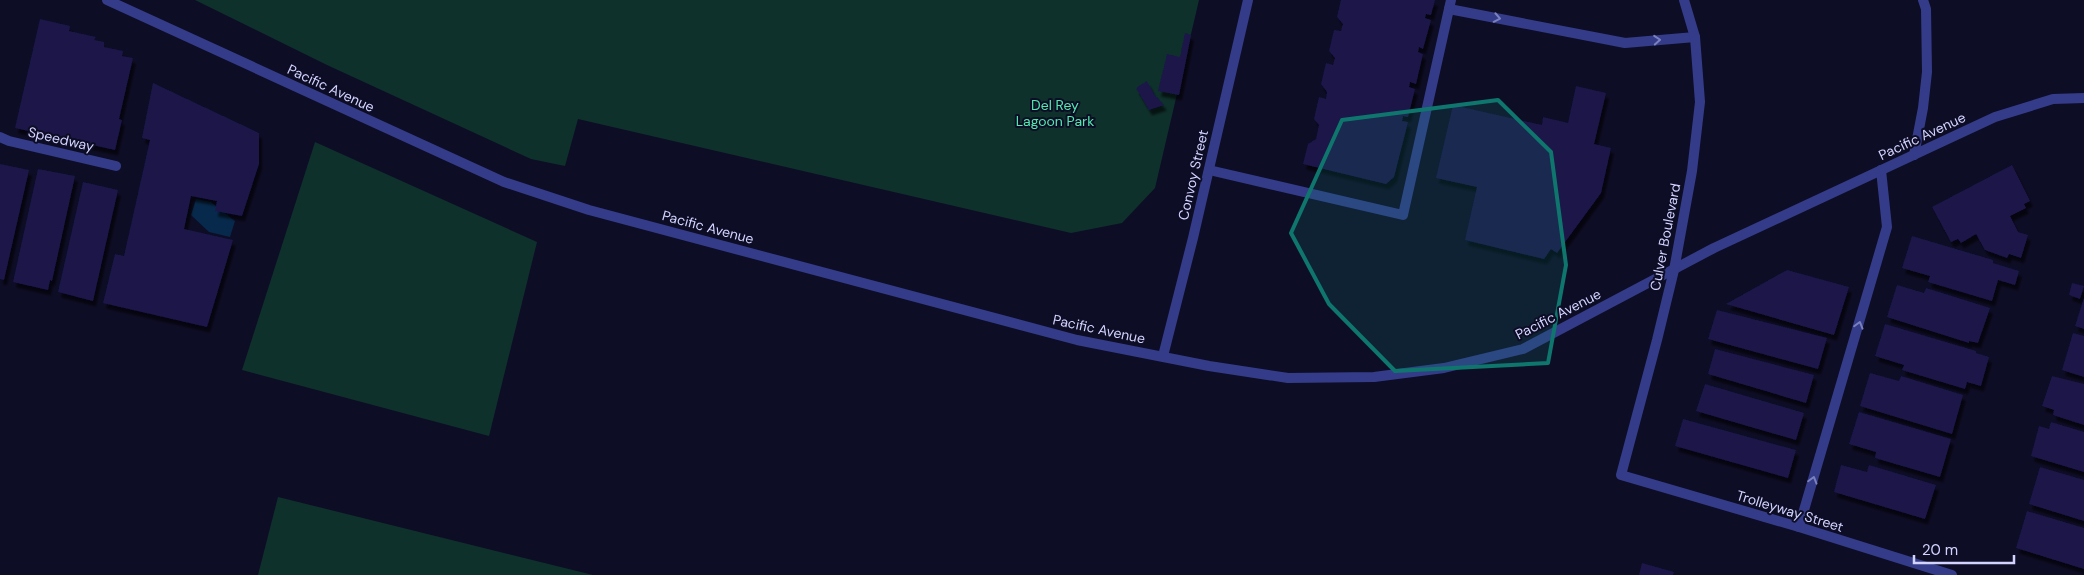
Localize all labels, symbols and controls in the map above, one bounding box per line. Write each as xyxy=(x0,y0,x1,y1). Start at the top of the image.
one-way arrow xyxy=(1493,12,1502,23)
one-way arrow xyxy=(1653,35,1661,46)
street label: Pacific Avenue xyxy=(285,60,377,116)
park label: Del Rey Lagoon Park xyxy=(1016,96,1094,130)
street label: Pacific Avenue xyxy=(1876,108,1968,164)
street label: Speedway xyxy=(26,123,96,155)
street label: Convoy Street xyxy=(1174,128,1212,222)
street label: Culver Boulevard xyxy=(1646,182,1684,292)
street label: Pacific Avenue xyxy=(660,206,756,248)
street label: Pacific Avenue xyxy=(1512,285,1604,343)
street label: Pacific Avenue xyxy=(1051,310,1147,348)
one-way arrow xyxy=(1853,321,1863,329)
one-way arrow xyxy=(1807,477,1817,485)
street label: Trolleyway Street xyxy=(1734,486,1846,536)
scale bar xyxy=(1914,532,2014,564)
text: 20 m xyxy=(1922,540,1958,560)

